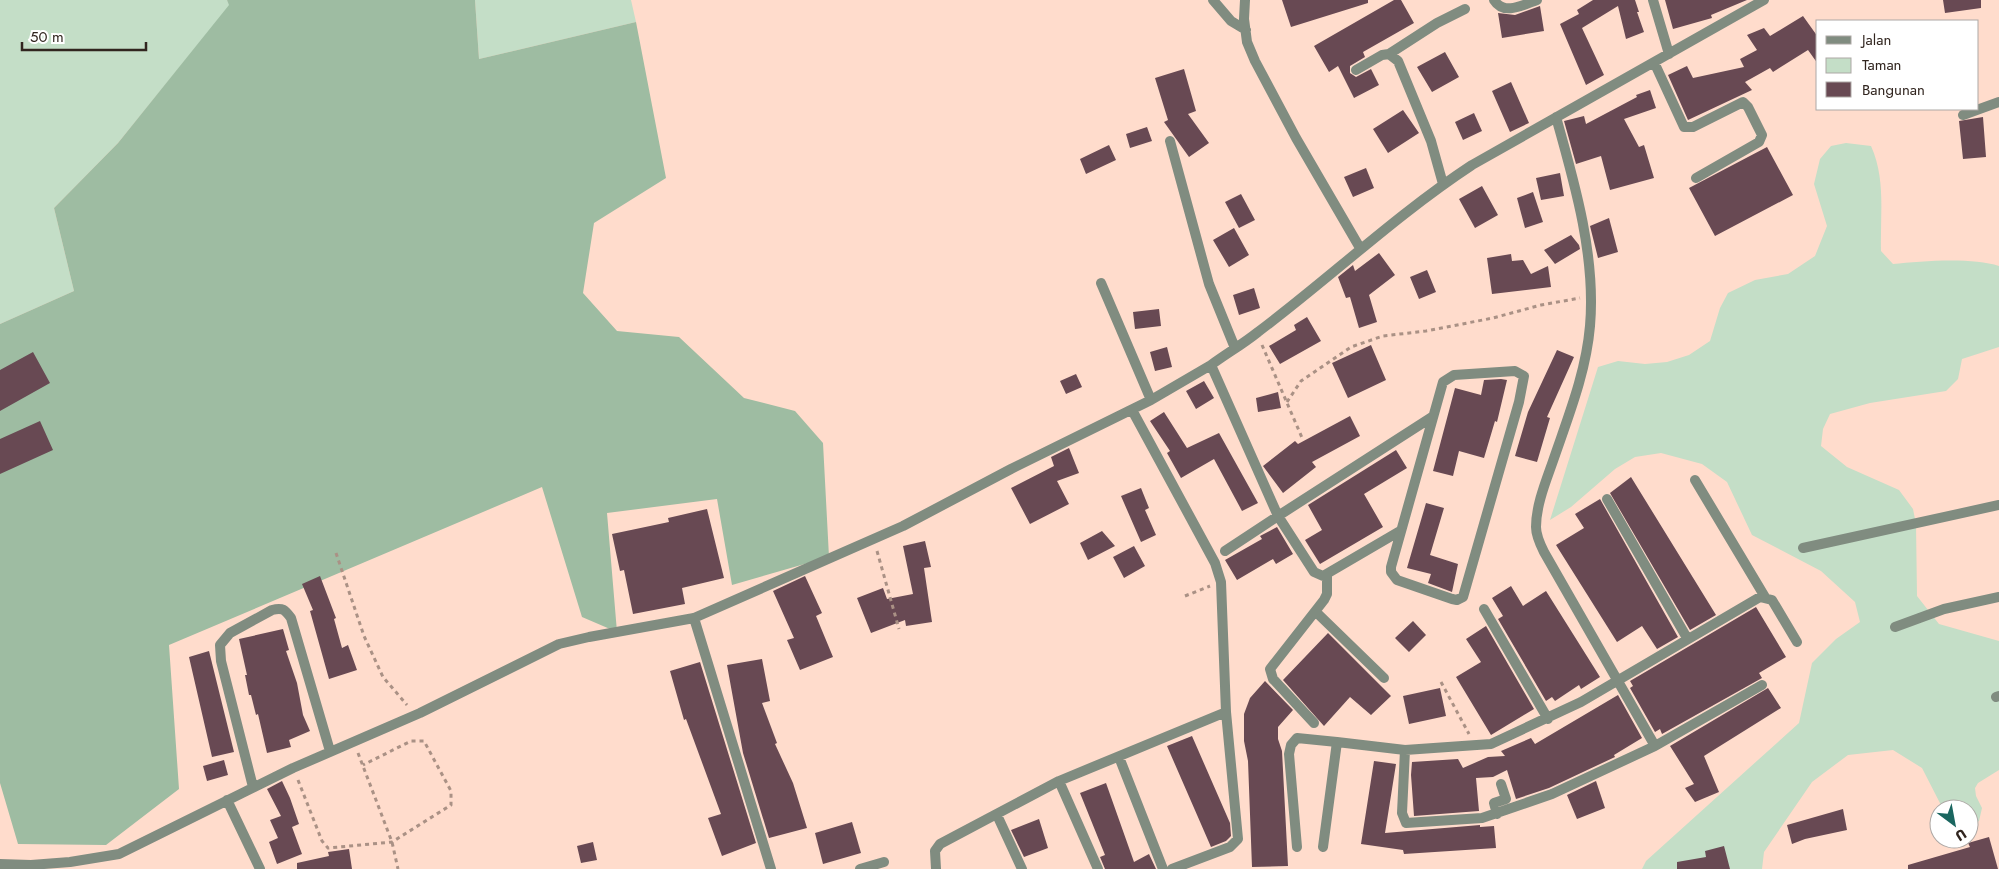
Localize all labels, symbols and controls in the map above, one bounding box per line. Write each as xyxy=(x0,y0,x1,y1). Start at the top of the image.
scale bar xyxy=(22,20,146,52)
legend xyxy=(1816,20,1979,110)
text: 50 m xyxy=(30,26,64,48)
text: Jalan xyxy=(1860,29,1891,51)
text: Taman xyxy=(1862,54,1901,76)
text: Bangunan xyxy=(1862,79,1925,101)
north arrow xyxy=(1929,799,1979,849)
text: U xyxy=(1951,824,1970,846)

